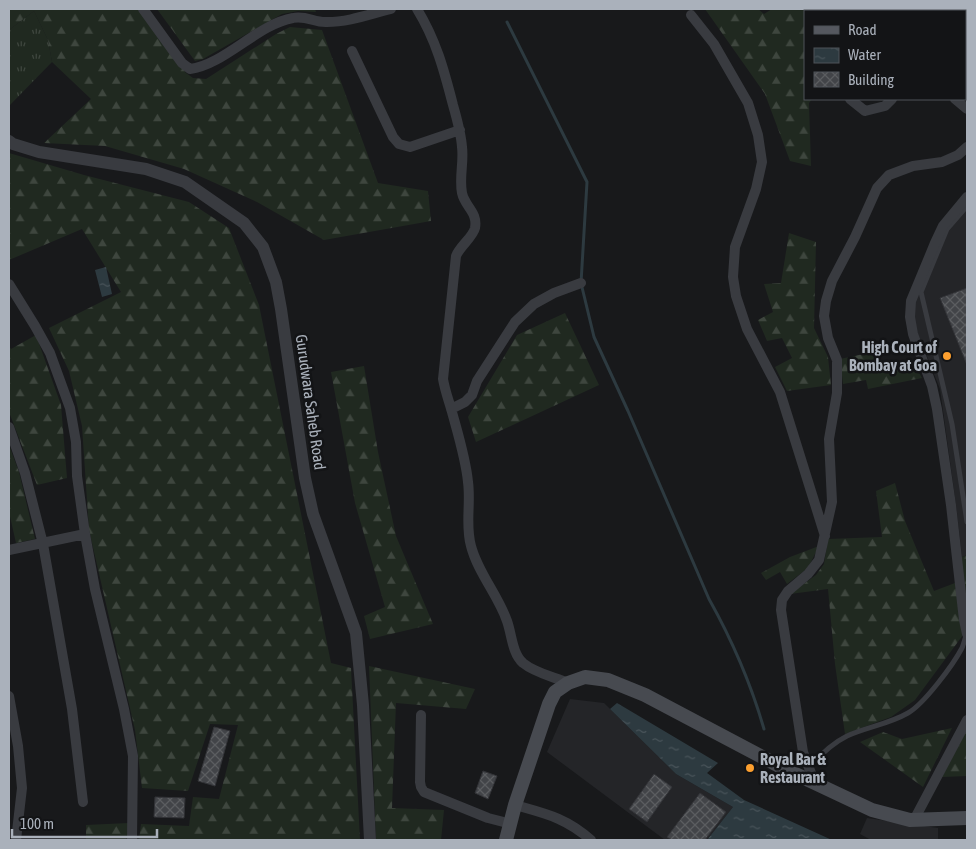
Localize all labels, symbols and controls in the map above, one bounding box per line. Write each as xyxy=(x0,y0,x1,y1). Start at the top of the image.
legend xyxy=(804,10,966,100)
text: Road xyxy=(848,21,877,38)
text: Water xyxy=(848,46,881,63)
text: Building xyxy=(848,71,894,88)
street label: Gurudwara Saheb Road xyxy=(293,333,329,471)
place label: High Court of Bombay at Goa xyxy=(849,338,938,374)
marker: High Court of Bombay at Goa xyxy=(941,350,953,362)
place label: Royal Bar & Restaurant xyxy=(760,750,827,786)
marker: Royal Bar & Restaurant xyxy=(744,762,756,774)
scale bar xyxy=(12,806,158,838)
text: 100 m xyxy=(20,815,54,832)

